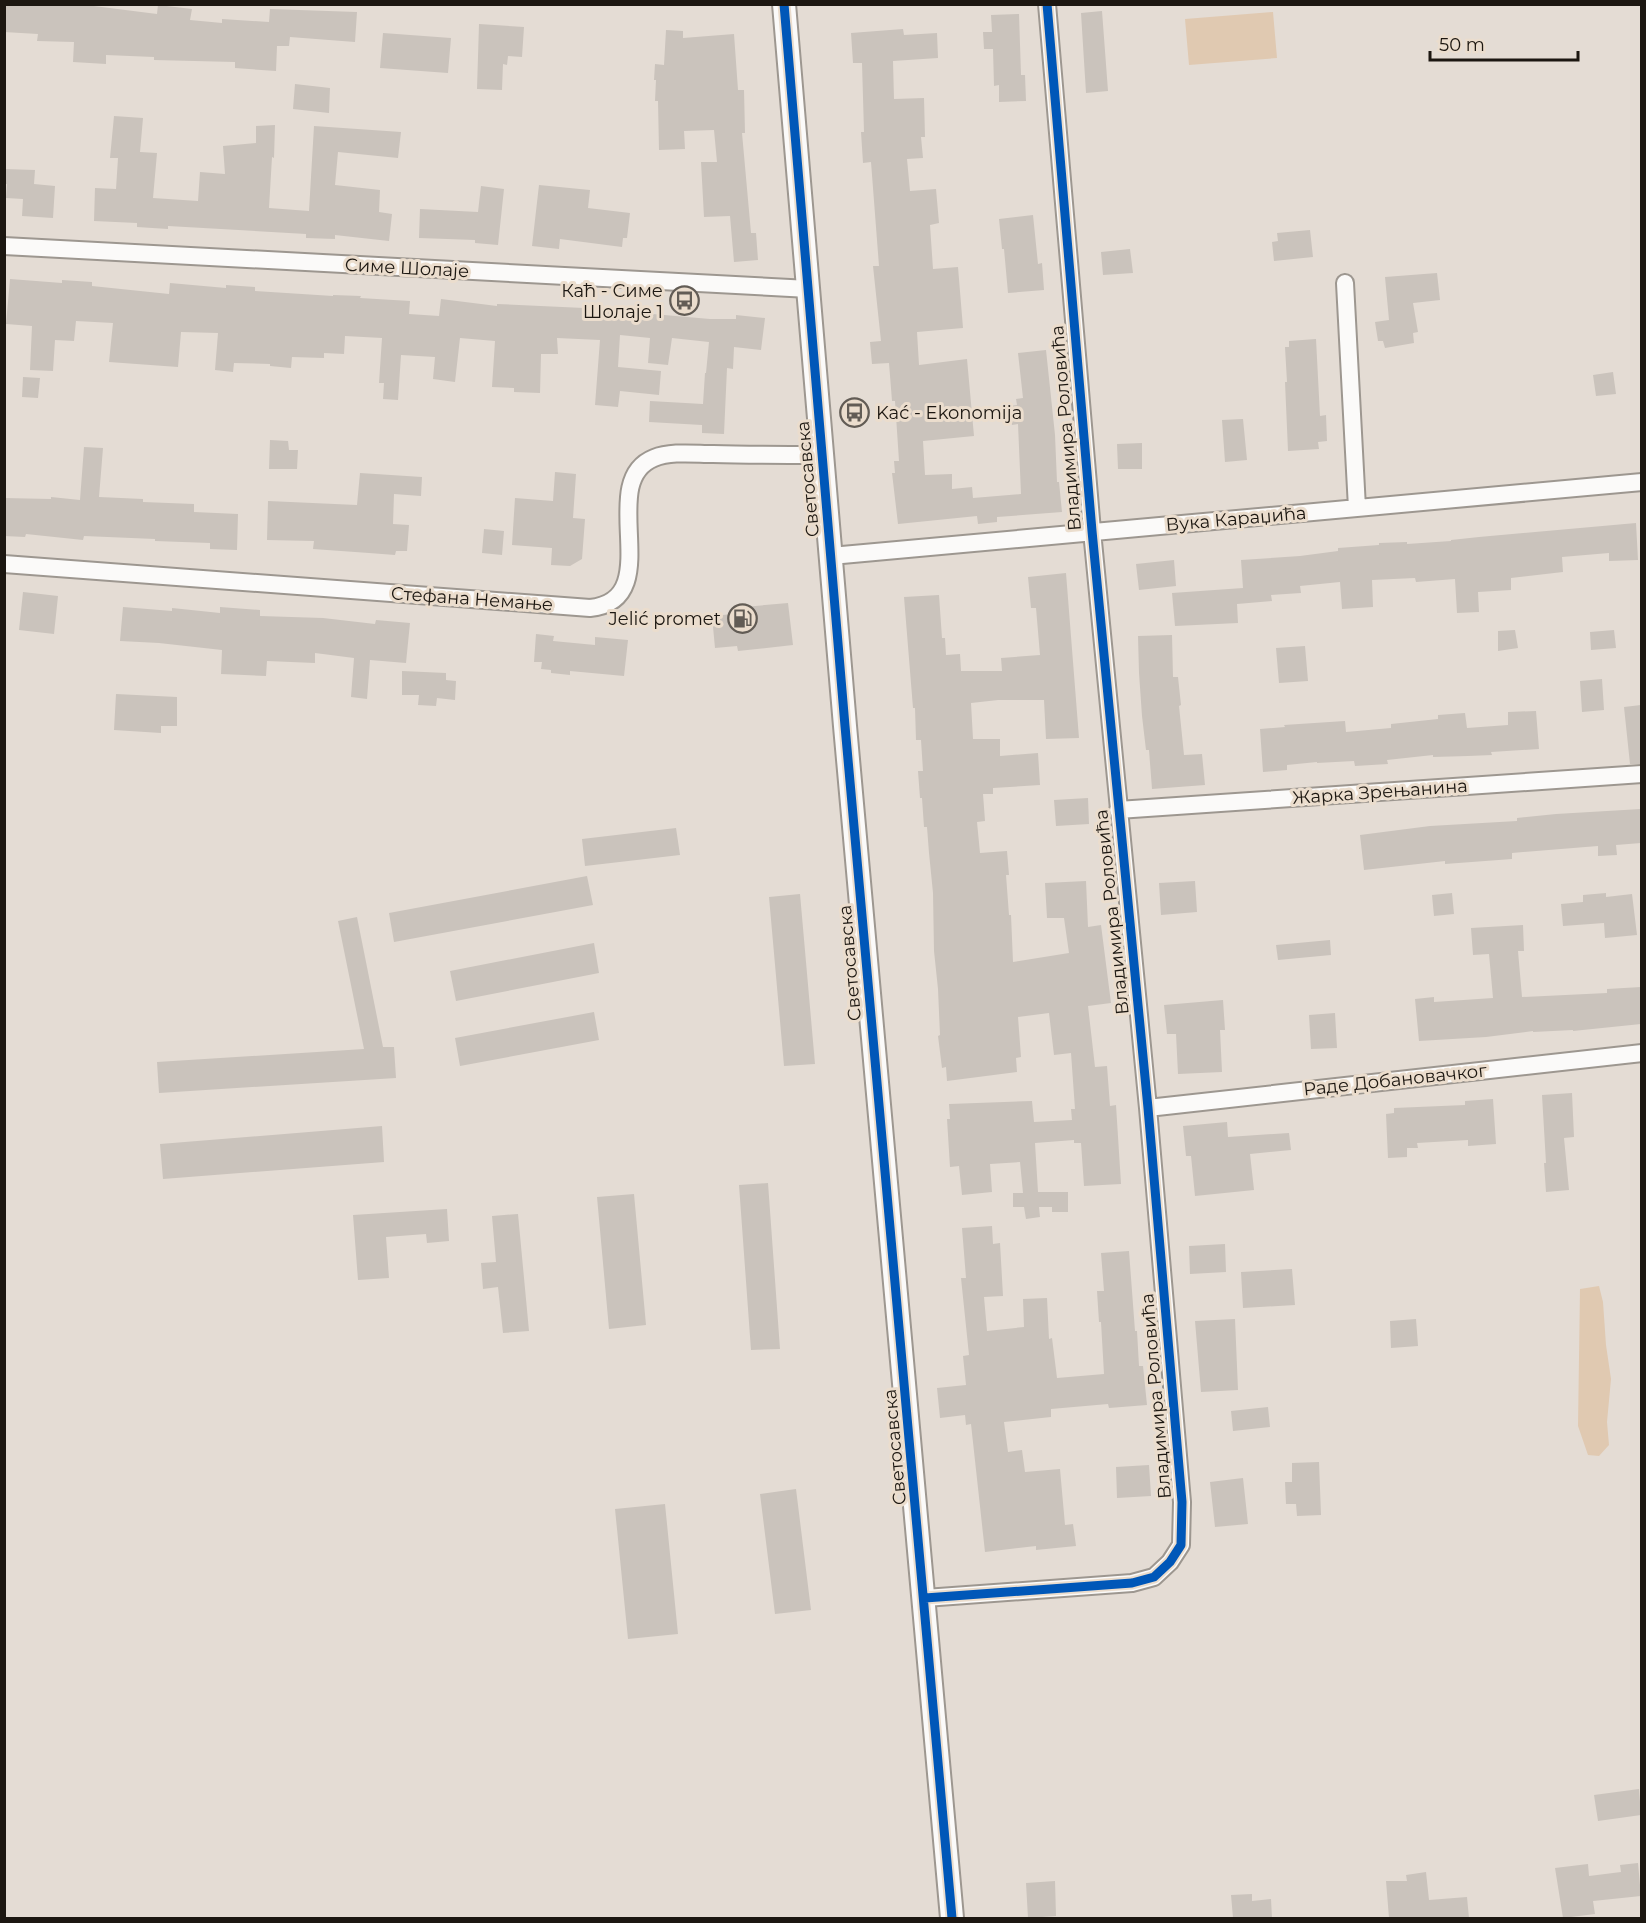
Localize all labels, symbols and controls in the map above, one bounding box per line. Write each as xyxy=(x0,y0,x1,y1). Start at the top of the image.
scale bar xyxy=(1430,24,1578,62)
text: 50 m xyxy=(1439,34,1485,56)
street label: Симе Шолаје xyxy=(344,254,470,282)
place label: Каћ - Симе Шолаје 1 xyxy=(561,280,663,323)
bus stop icon: Каћ - Симе Шолаје 1 xyxy=(668,285,700,317)
street label: Владимира Роловића xyxy=(1046,324,1086,532)
bus stop icon: Kać - Ekonomija xyxy=(839,397,871,429)
place label: Kać - Ekonomija xyxy=(876,402,1022,424)
street label: Светосавска xyxy=(792,420,824,538)
street label: Вука Караџића xyxy=(1165,502,1307,536)
street label: Стефана Немање xyxy=(390,582,554,616)
fuel station icon: Jelić promet xyxy=(726,603,758,635)
place label: Jelić promet xyxy=(608,608,721,630)
street label: Жарка Зрењанина xyxy=(1292,775,1468,809)
street label: Владимира Роловића xyxy=(1090,808,1134,1016)
street label: Светосавска xyxy=(834,904,866,1022)
street label: Раде Добановачког xyxy=(1302,1059,1488,1101)
street label: Владимира Роловића xyxy=(1136,1292,1176,1500)
street label: Светосавска xyxy=(879,1388,911,1506)

